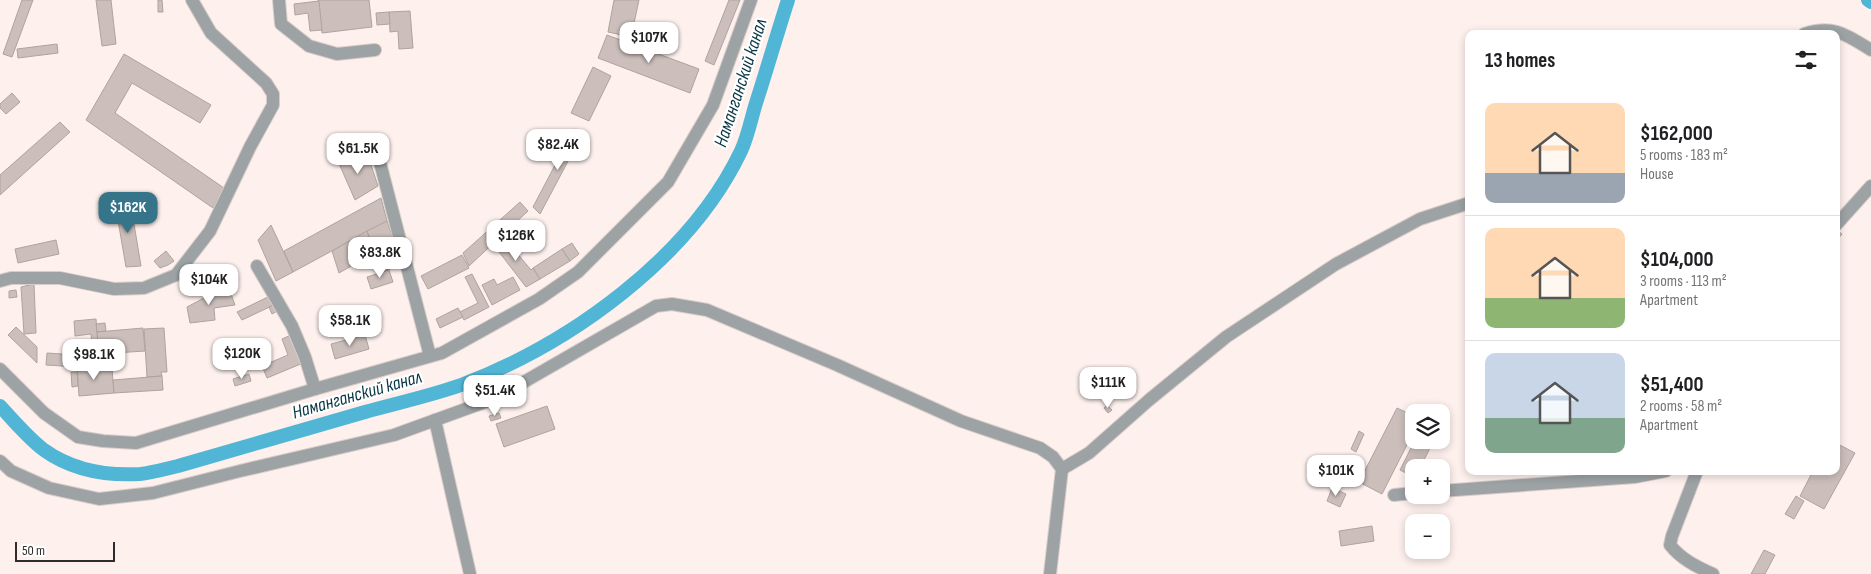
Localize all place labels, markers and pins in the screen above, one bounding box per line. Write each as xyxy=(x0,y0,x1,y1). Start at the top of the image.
pin: $107K xyxy=(614,22,684,64)
pin: $82.4K xyxy=(517,128,599,171)
pin: $61.5K xyxy=(317,132,399,175)
pin: $162K xyxy=(93,192,163,234)
pin: $126K xyxy=(481,220,551,262)
pin: $83.8K xyxy=(339,236,421,279)
pin: $104K xyxy=(174,264,244,306)
pin: $58.1K xyxy=(309,304,391,347)
pin: $98.1K xyxy=(53,338,135,381)
pin: $120K xyxy=(207,338,277,380)
pin: $111K xyxy=(1073,366,1143,409)
pin: $51.4K xyxy=(454,374,536,417)
pin: $101K xyxy=(1301,454,1371,497)

